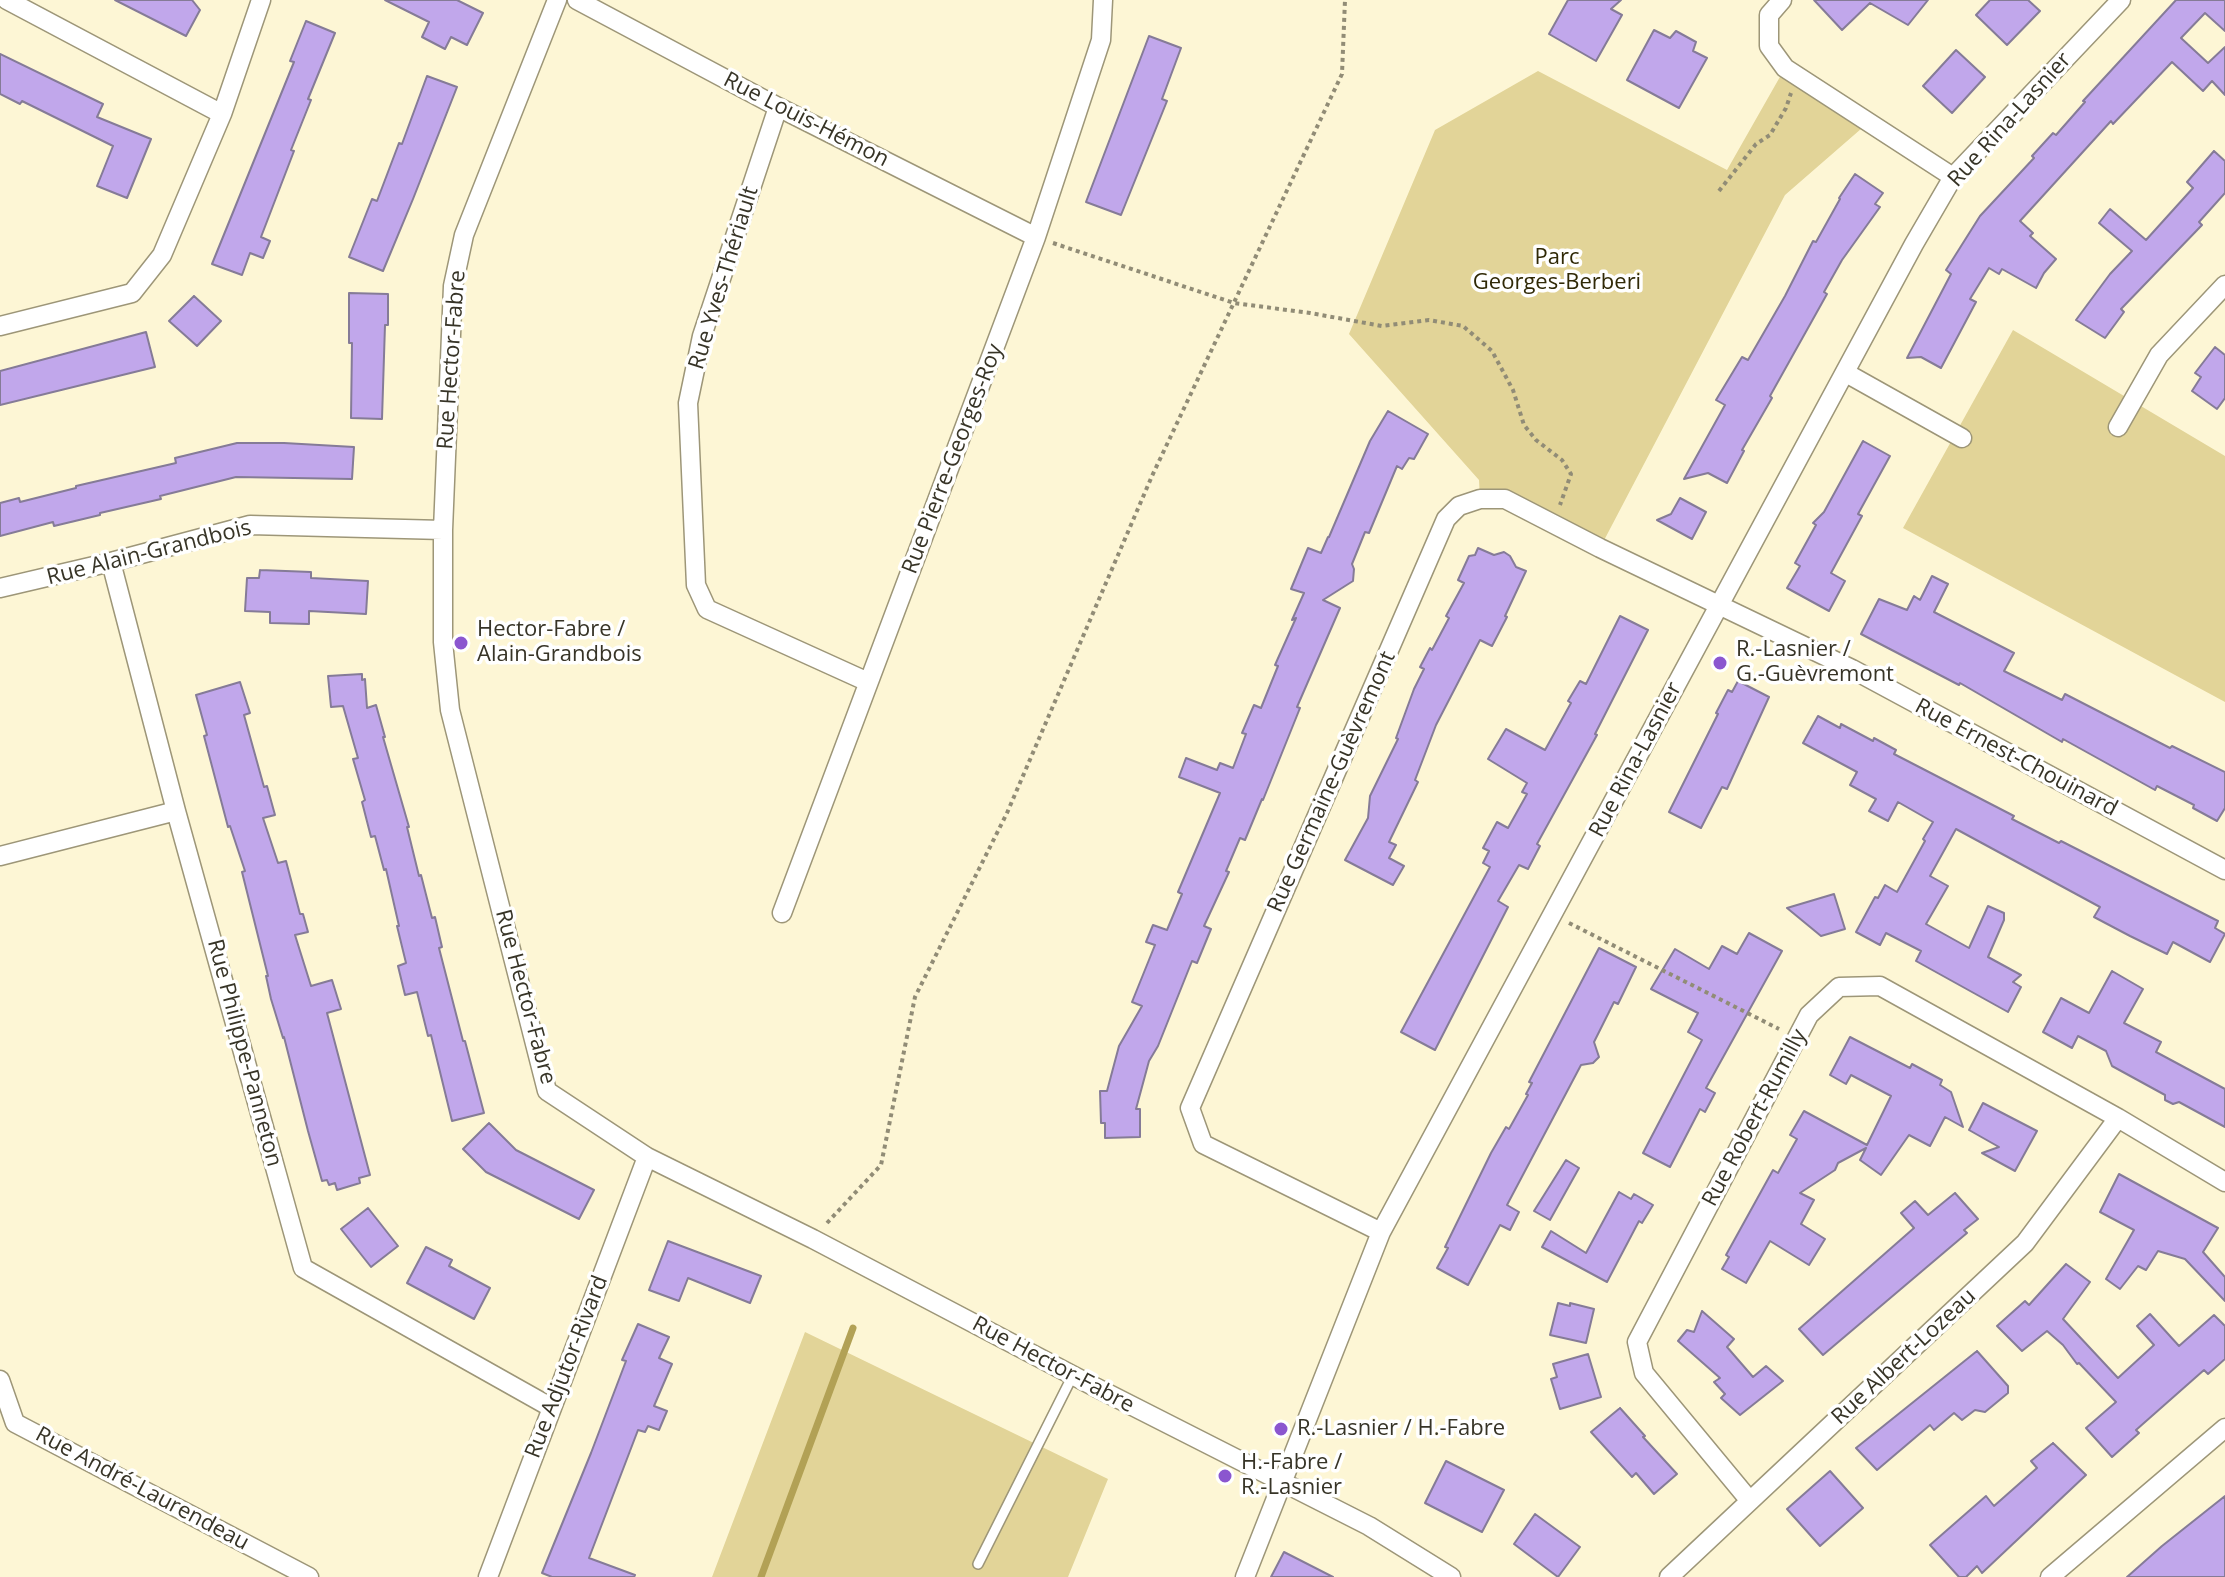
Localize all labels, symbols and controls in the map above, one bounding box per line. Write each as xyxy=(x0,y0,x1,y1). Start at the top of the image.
street label: Rue Rina-Lasnier xyxy=(1943,47,2077,193)
street label: Rue Louis-Hémon xyxy=(719,67,893,173)
street label: Rue Yves-Thériault xyxy=(684,183,764,373)
park label: Parc Georges-Berberi xyxy=(1473,245,1641,296)
street label: Rue Hector-Fabre xyxy=(433,269,471,451)
street label: Rue Pierre-Georges-Roy xyxy=(897,340,1009,578)
street label: Rue Alain-Grandbois xyxy=(44,515,254,591)
place label: Hector-Fabre / Alain-Grandbois xyxy=(477,617,642,668)
marker: Hector-Fabre / Alain-Grandbois xyxy=(452,634,470,652)
place label: R.-Lasnier / G.-Guèvremont xyxy=(1736,637,1894,688)
street label: Rue Germaine-Guèvremont xyxy=(1262,648,1402,916)
marker: R.-Lasnier / G.-Guèvremont xyxy=(1711,654,1729,672)
street label: Rue Rina-Lasnier xyxy=(1584,678,1688,842)
street label: Rue Ernest-Chouinard xyxy=(1910,693,2122,823)
street label: Rue Hector-Fabre xyxy=(489,907,561,1087)
street label: Rue Philippe-Panneton xyxy=(201,936,287,1170)
street label: Rue Robert-Rumilly xyxy=(1697,1025,1813,1211)
street label: Rue Adjutor-Rivard xyxy=(520,1272,614,1462)
street label: Rue Albert-Lozeau xyxy=(1826,1283,1982,1431)
street label: Rue Hector-Fabre xyxy=(967,1311,1139,1419)
place label: R.-Lasnier / H.-Fabre xyxy=(1297,1416,1505,1442)
marker: R.-Lasnier / H.-Fabre xyxy=(1272,1420,1290,1438)
street label: Rue André-Laurendeau xyxy=(31,1421,253,1557)
place label: H.-Fabre / R.-Lasnier xyxy=(1241,1450,1342,1502)
marker: H.-Fabre / R.-Lasnier xyxy=(1216,1467,1234,1485)

